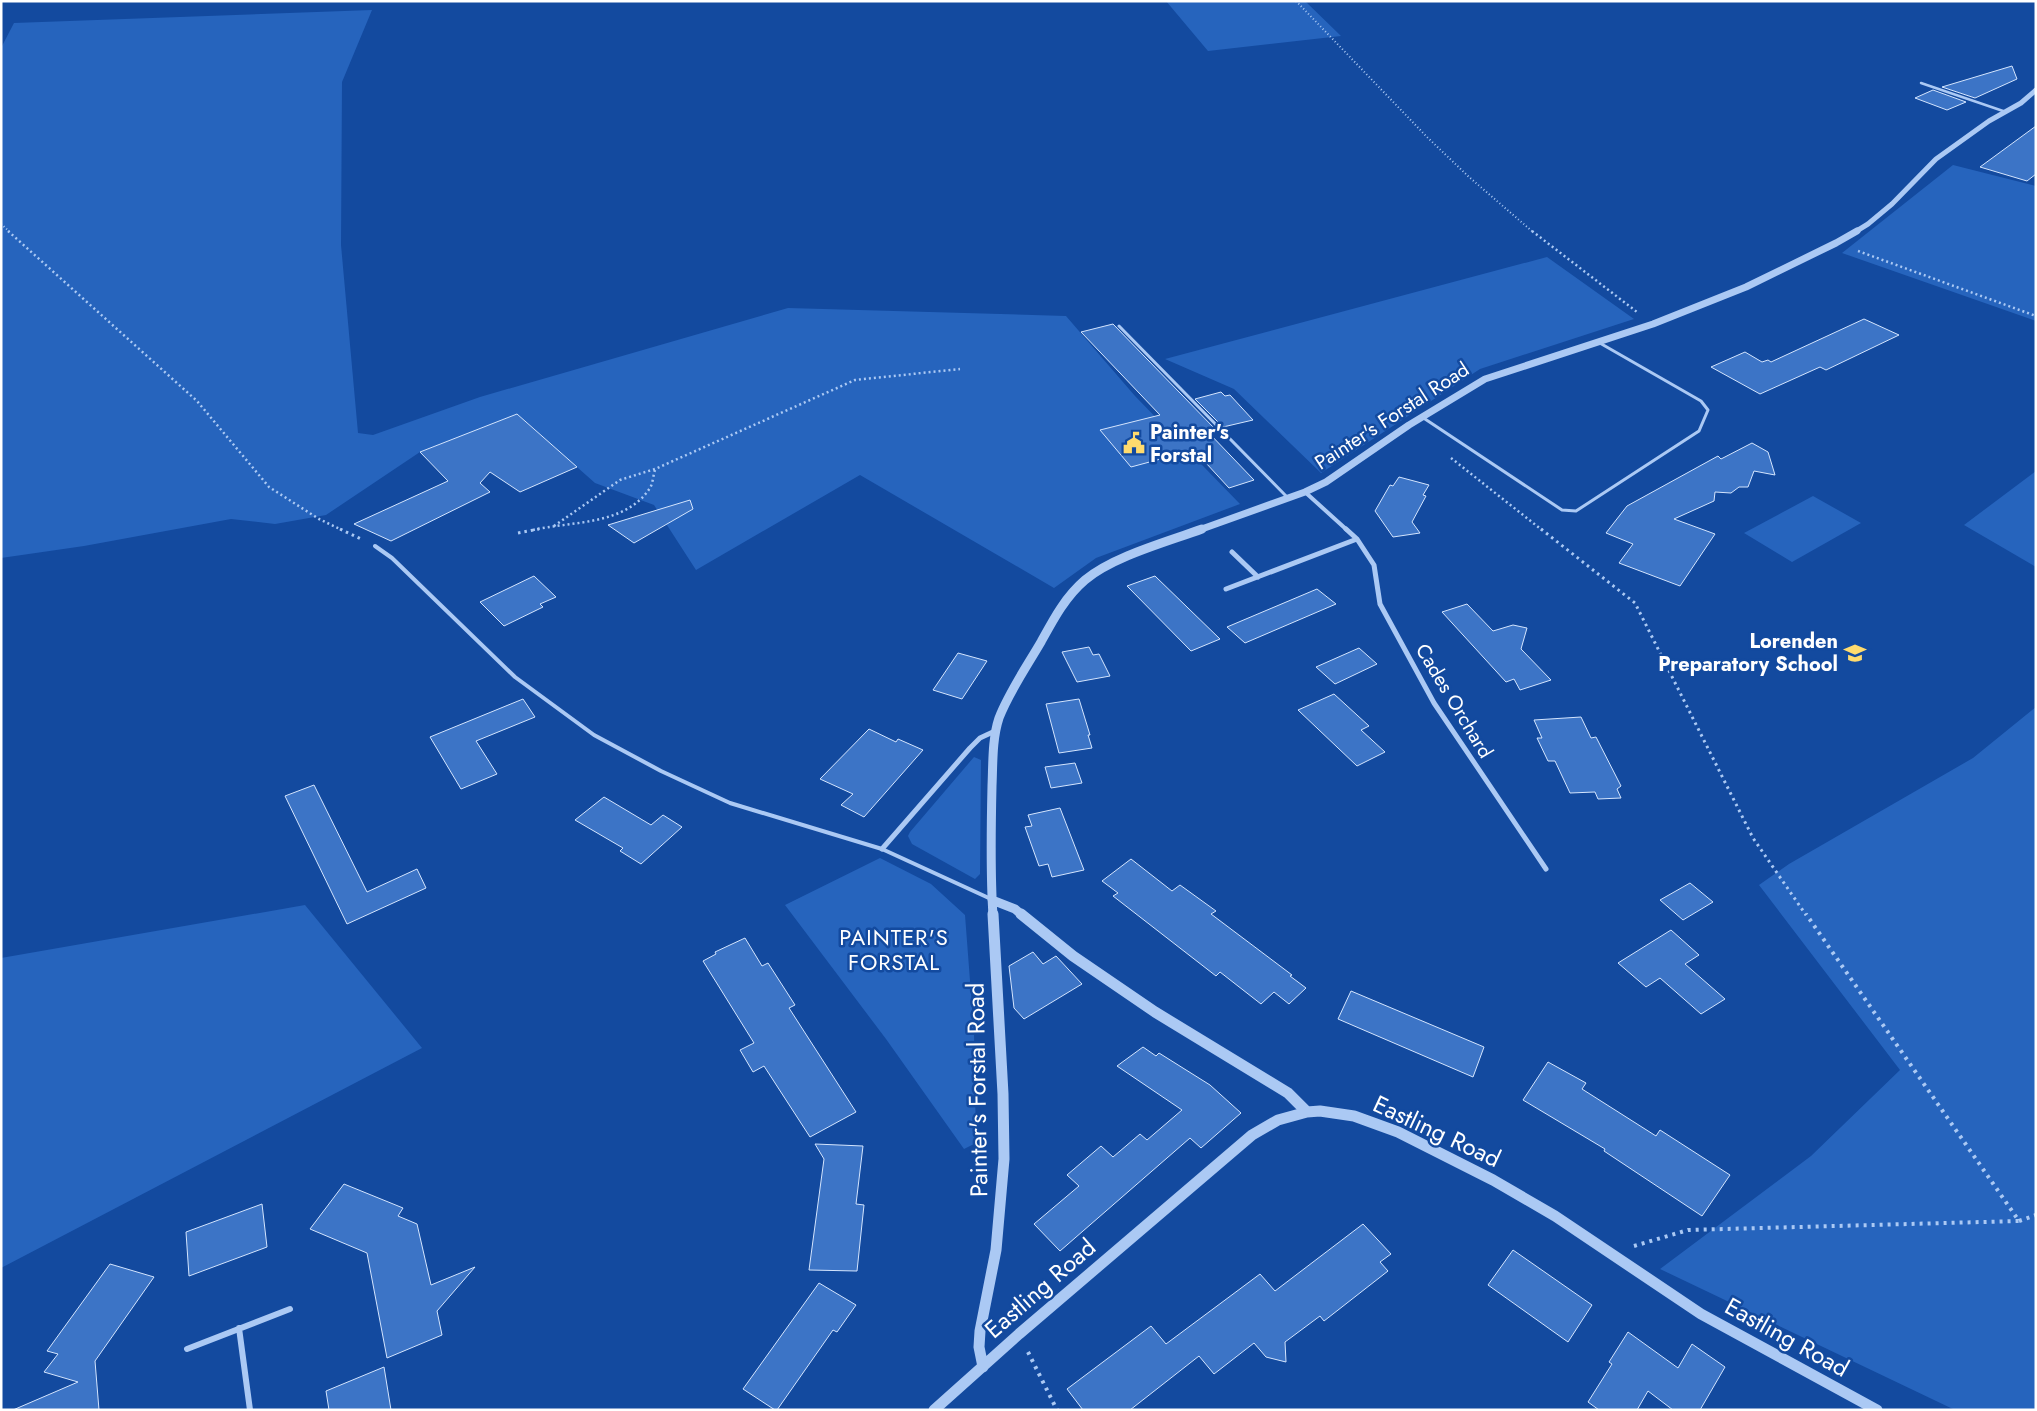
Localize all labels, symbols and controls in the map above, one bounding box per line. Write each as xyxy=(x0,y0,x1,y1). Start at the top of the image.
street label: Painter's Forstal Road xyxy=(1309,355,1475,477)
place label: Painter's Forstal xyxy=(1150,418,1229,470)
public building icon: Painter's Forstal xyxy=(1121,430,1147,456)
place label: Lorenden Preparatory School xyxy=(1658,627,1838,679)
street label: Cades Orchard xyxy=(1408,638,1500,764)
school or university icon: Lorenden Preparatory School xyxy=(1842,640,1868,666)
district label: PAINTER'S FORSTAL xyxy=(839,921,949,978)
street label: Painter's Forstal Road xyxy=(958,982,996,1198)
street label: Eastling Road xyxy=(1367,1086,1507,1176)
street label: Eastling Road xyxy=(977,1230,1103,1346)
street label: Eastling Road xyxy=(1719,1288,1855,1386)

